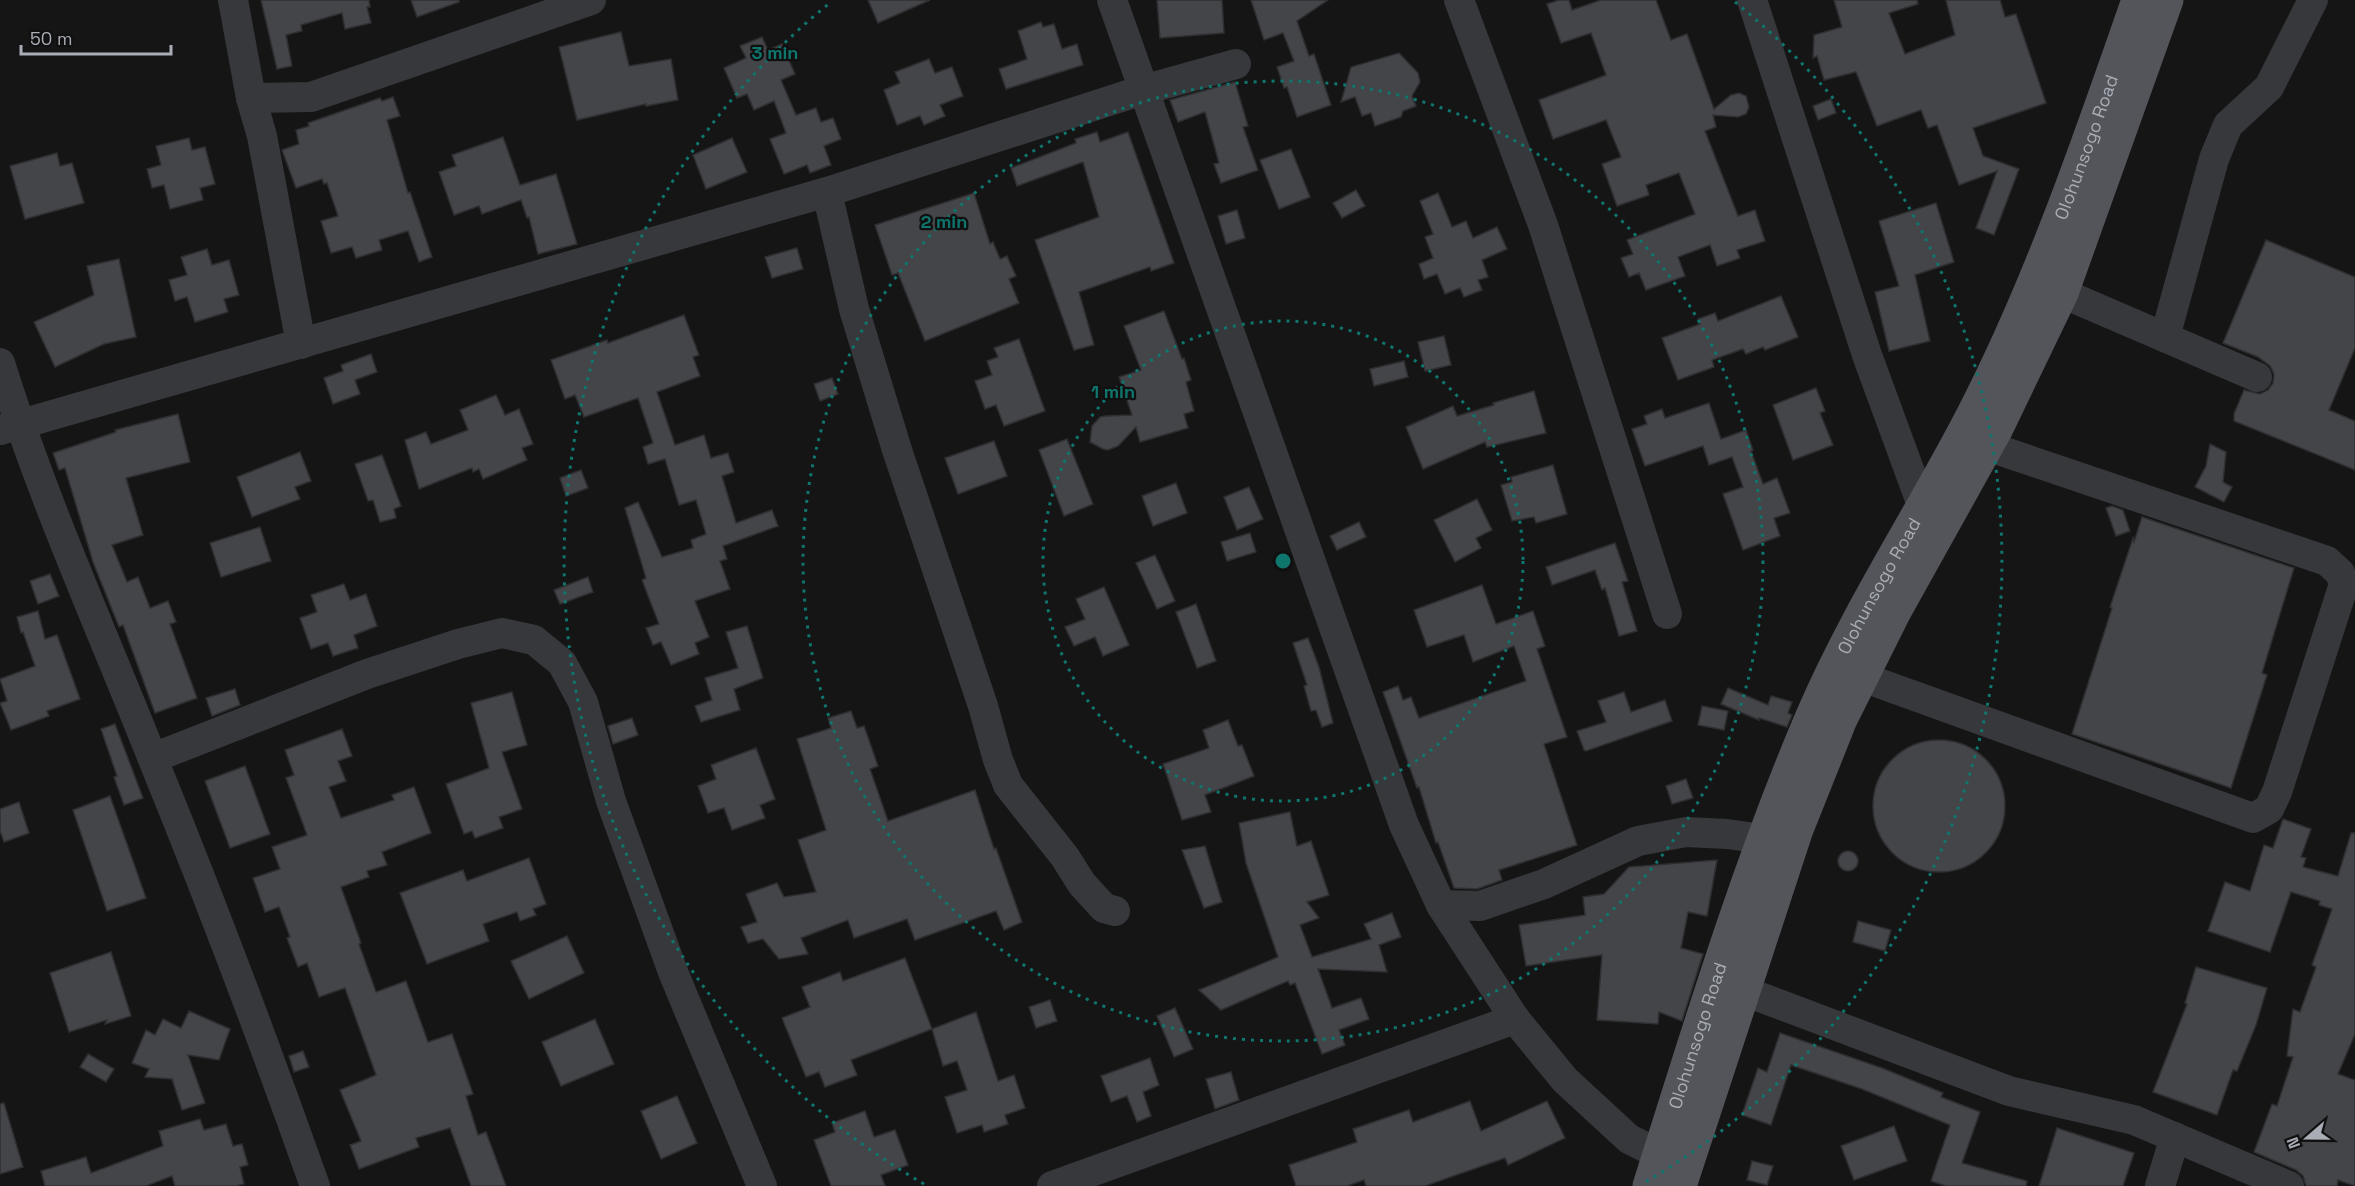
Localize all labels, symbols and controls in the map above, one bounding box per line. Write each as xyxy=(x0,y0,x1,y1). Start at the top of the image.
scale bar xyxy=(21,18,171,56)
text: 50 m xyxy=(30,27,72,50)
text: 3 min xyxy=(752,41,798,64)
street label: Olohunsogo Road xyxy=(2049,71,2123,223)
text: 2 min xyxy=(921,210,967,233)
text: 1 min xyxy=(1091,380,1135,403)
street label: Olohunsogo Road xyxy=(1831,513,1925,658)
centre of rings xyxy=(1273,551,1293,571)
street label: Olohunsogo Road xyxy=(1663,959,1731,1112)
north arrow xyxy=(2277,1108,2337,1168)
text: N xyxy=(2282,1134,2305,1152)

